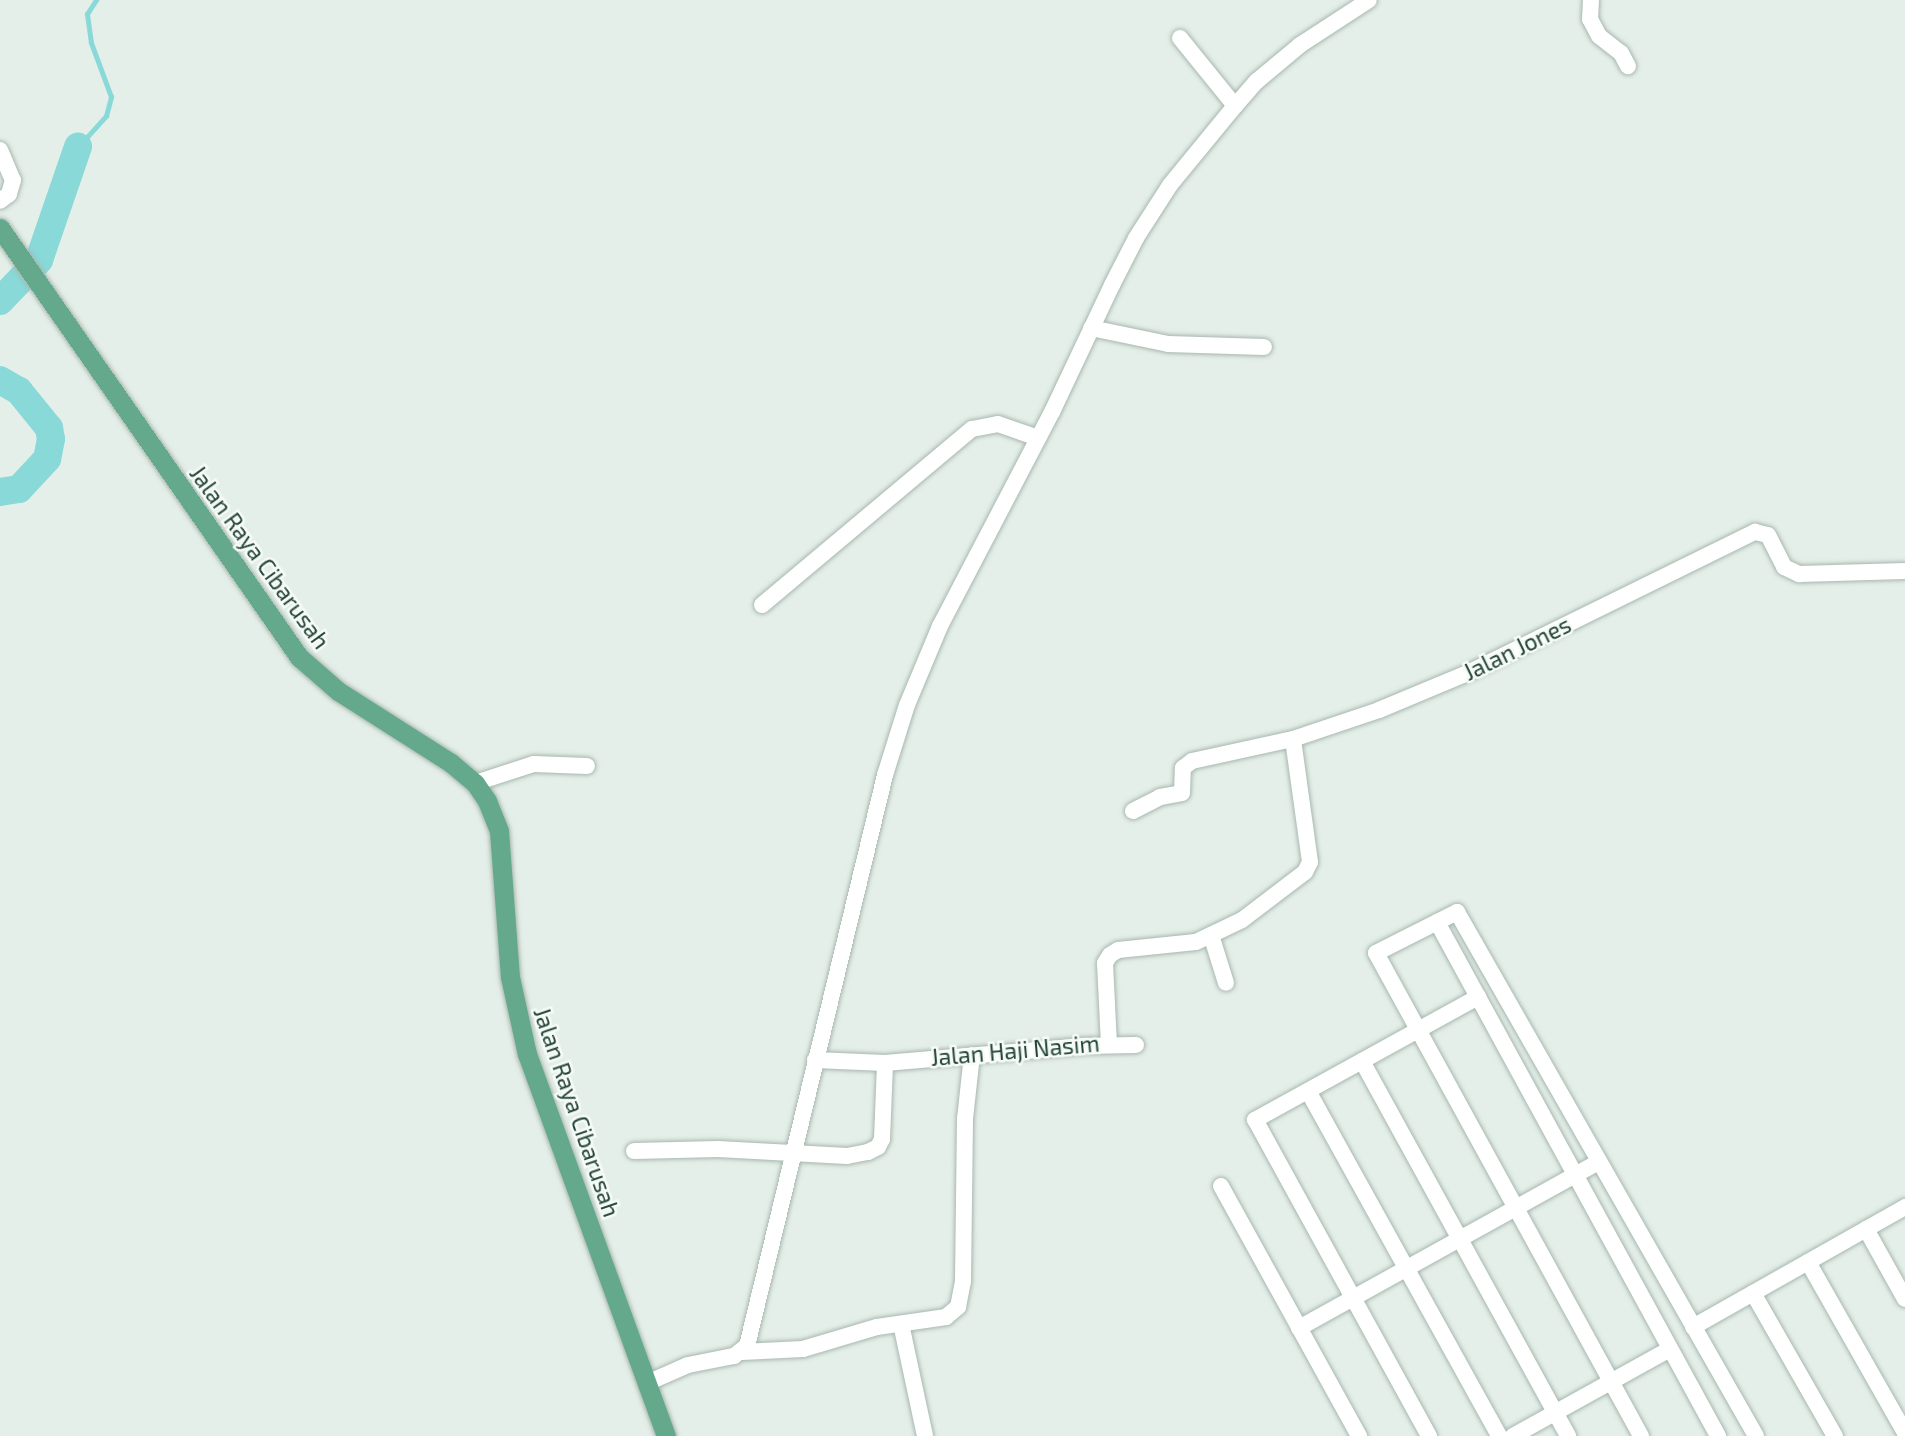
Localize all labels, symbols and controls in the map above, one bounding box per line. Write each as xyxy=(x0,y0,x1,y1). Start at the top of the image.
street label: Jalan Raya Cibarusah xyxy=(184,460,336,654)
street label: Jalan Jones xyxy=(1459,610,1575,686)
street label: Jalan Raya Cibarusah xyxy=(528,1004,626,1220)
street label: Jalan Haji Nasim xyxy=(929,1029,1101,1071)

